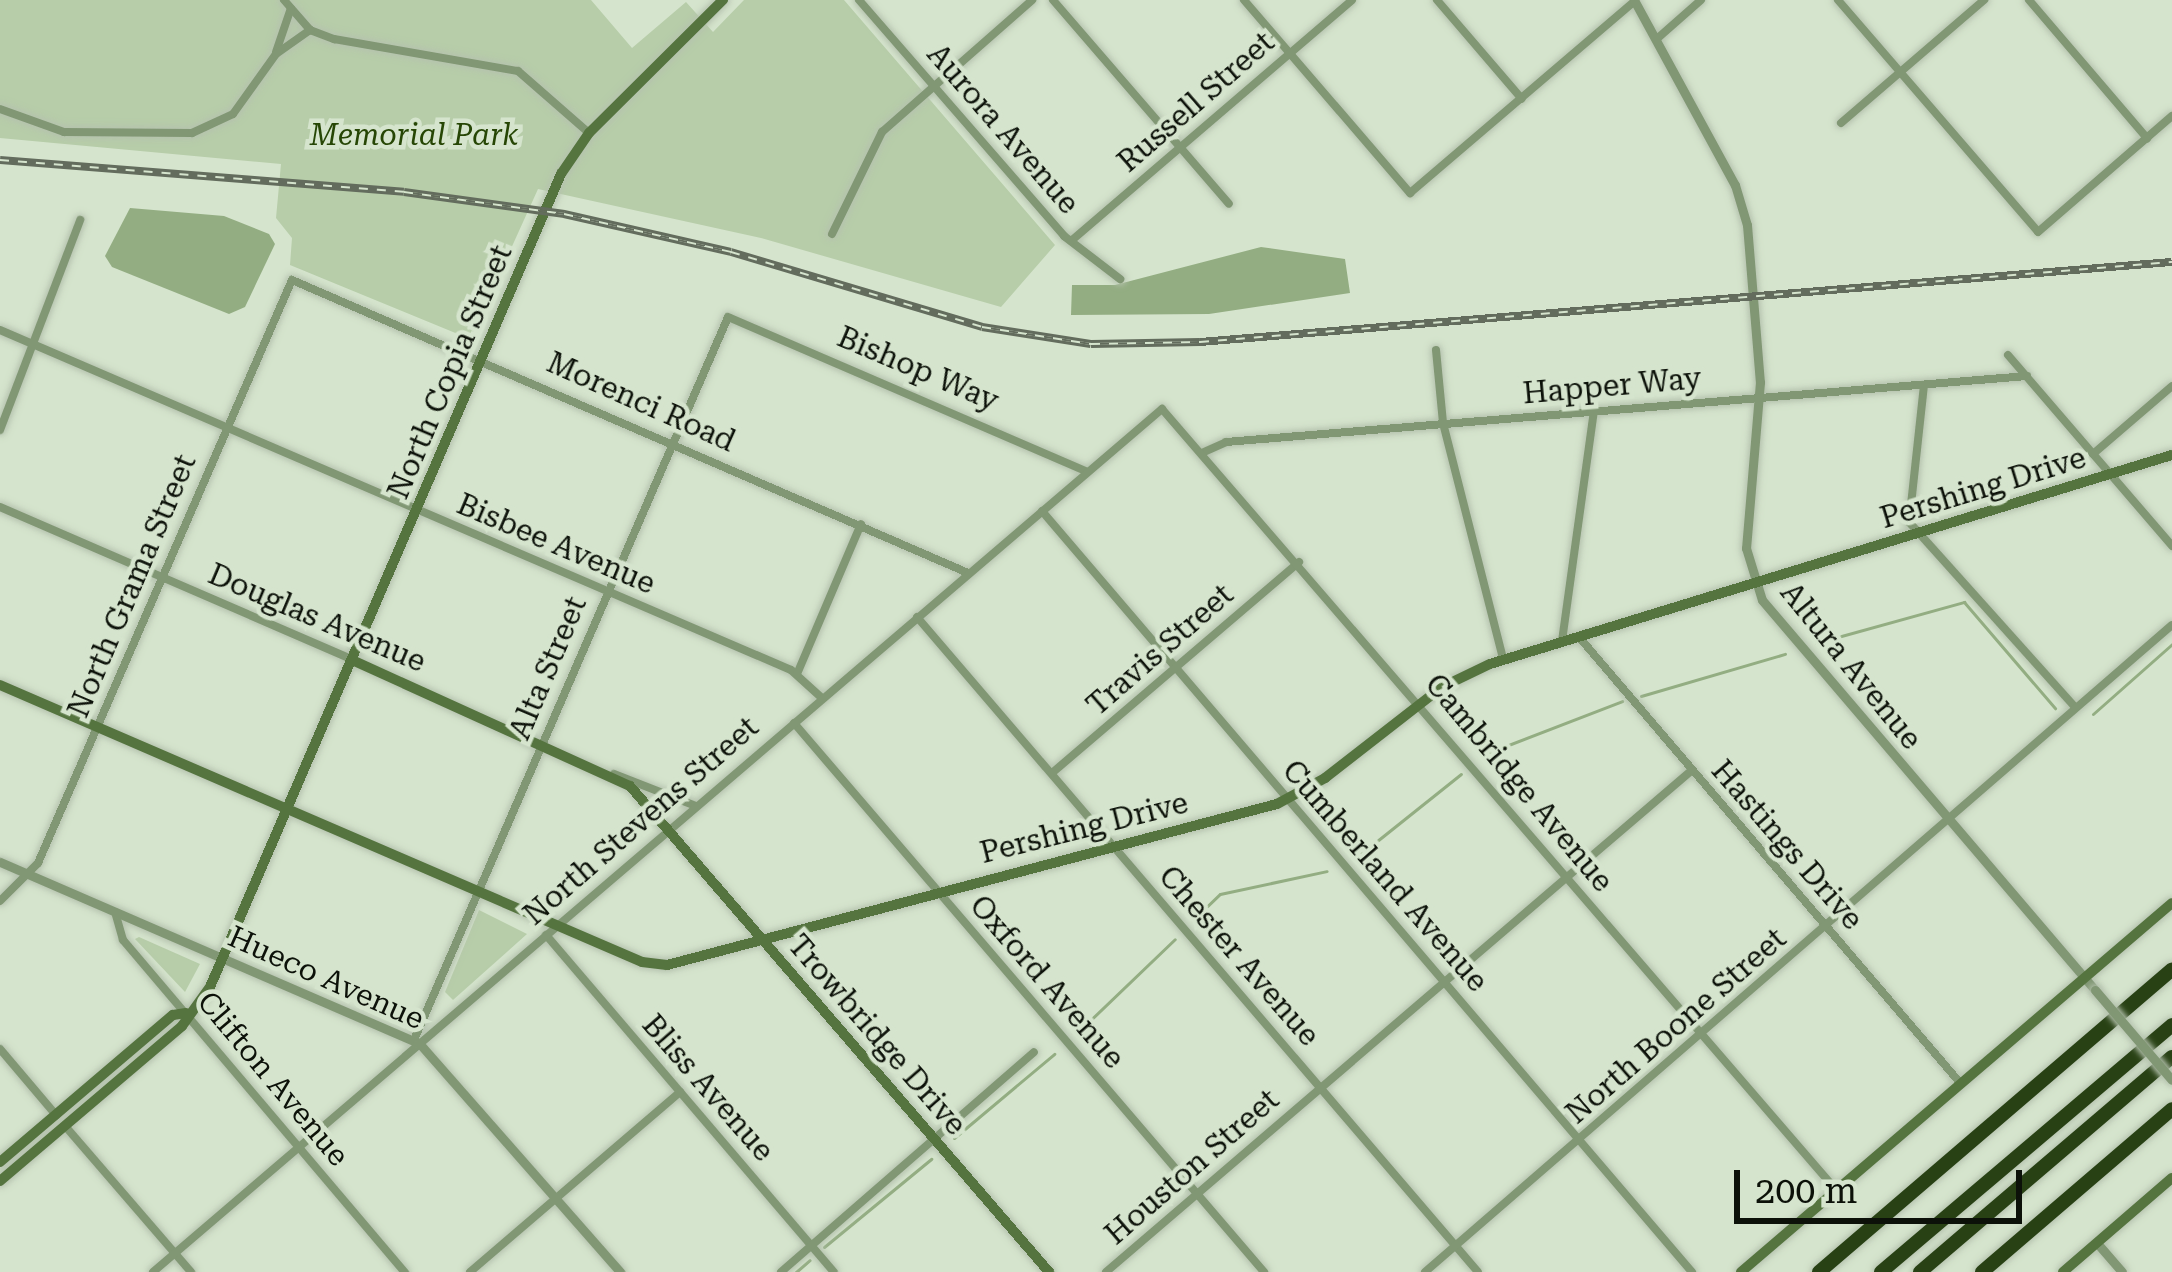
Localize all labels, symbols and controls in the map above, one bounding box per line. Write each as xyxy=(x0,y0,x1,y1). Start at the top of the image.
street label: Russell Street xyxy=(1110,24,1282,180)
street label: Aurora Avenue xyxy=(919,37,1087,221)
park label: Memorial Park xyxy=(310,117,518,153)
street label: North Copia Street xyxy=(380,240,520,504)
street label: Bishop Way xyxy=(832,319,1004,419)
street label: Morenci Road xyxy=(541,344,741,460)
street label: Happer Way xyxy=(1521,360,1703,412)
street label: Pershing Drive xyxy=(1876,440,2090,536)
street label: North Grama Street xyxy=(60,449,204,723)
street label: Bisbee Avenue xyxy=(452,486,660,602)
street label: Douglas Avenue xyxy=(203,556,431,680)
street label: Altura Avenue xyxy=(1773,575,1929,757)
street label: Travis Street xyxy=(1079,577,1241,723)
street label: Alta Street xyxy=(502,591,594,745)
street label: Cambridge Avenue xyxy=(1417,667,1621,899)
street label: North Stevens Street xyxy=(516,709,766,933)
street label: Cumberland Avenue xyxy=(1275,753,1495,999)
street label: Hastings Drive xyxy=(1704,753,1870,937)
street label: Pershing Drive xyxy=(976,785,1192,871)
street label: Chester Avenue xyxy=(1151,859,1327,1053)
street label: Oxford Avenue xyxy=(962,888,1132,1076)
street label: Hueco Avenue xyxy=(223,919,429,1037)
street label: North Boone Street xyxy=(1559,921,1793,1131)
street label: Trowbridge Drive xyxy=(780,927,974,1143)
street label: Clifton Avenue xyxy=(190,985,356,1173)
street label: Bliss Avenue xyxy=(635,1007,781,1169)
street label: Houston Street xyxy=(1098,1082,1286,1252)
scale bar xyxy=(1740,1146,2028,1220)
text: 200 m xyxy=(1755,1170,1857,1212)

